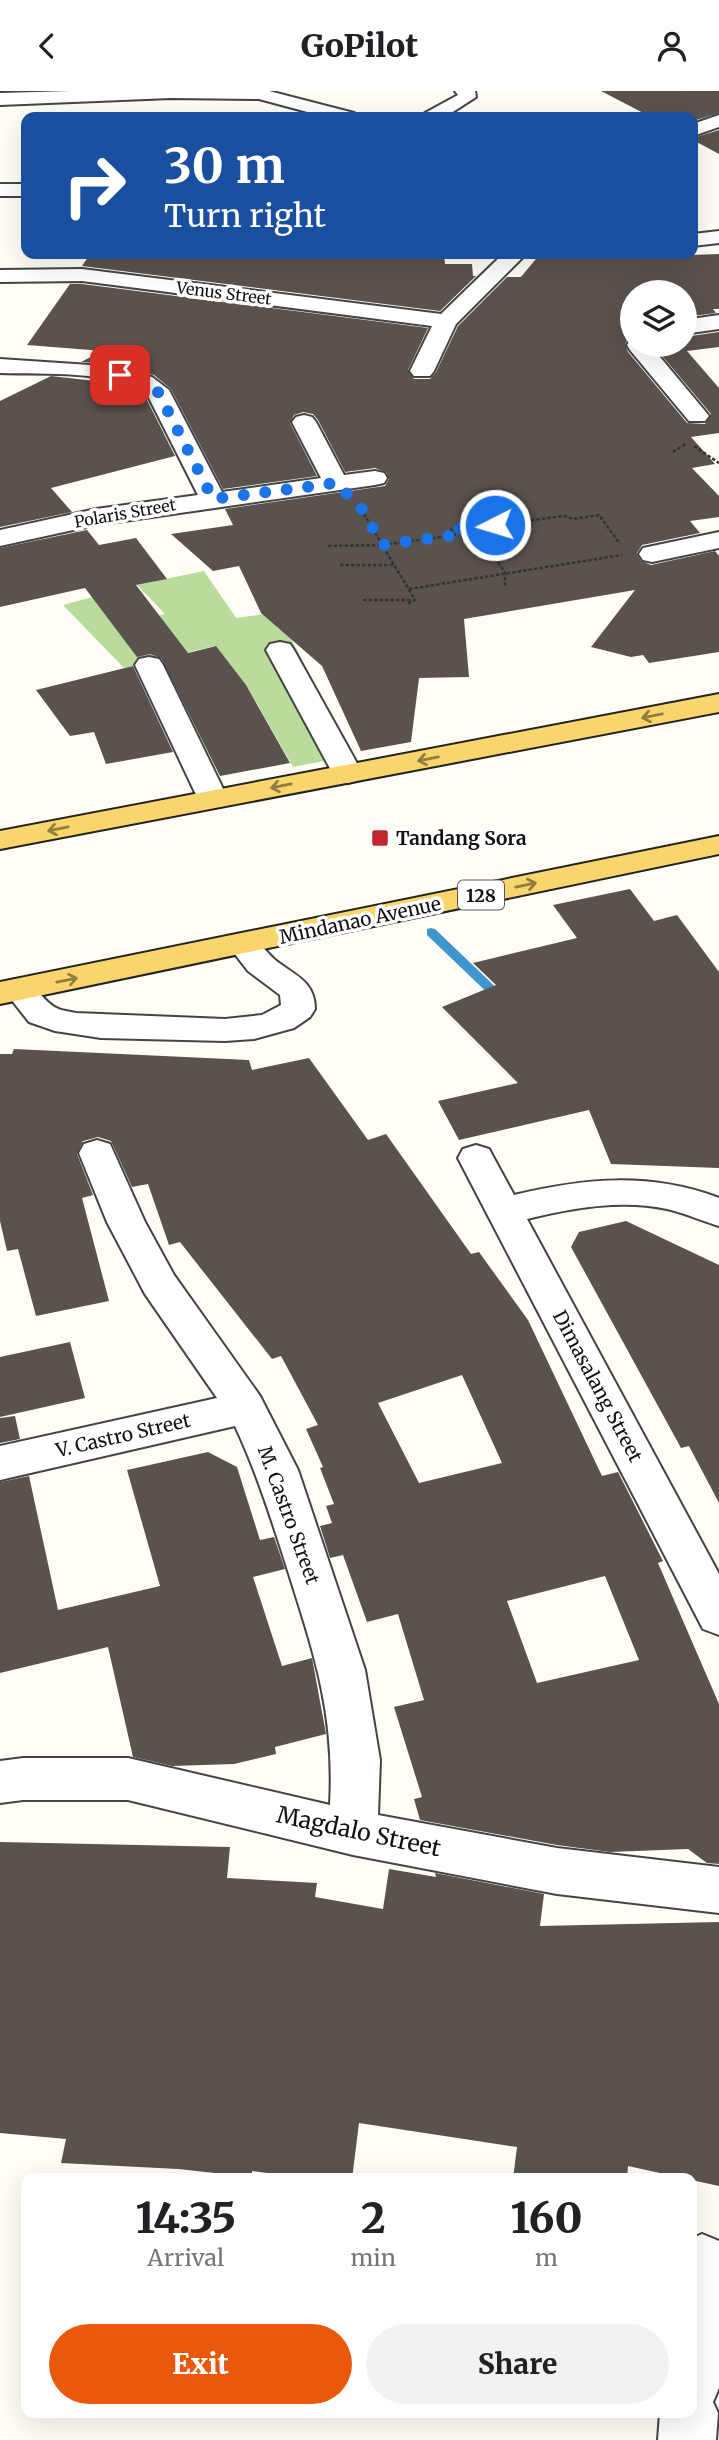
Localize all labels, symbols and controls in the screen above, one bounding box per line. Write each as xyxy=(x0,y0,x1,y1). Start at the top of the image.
text: GoPilot xyxy=(301,26,418,66)
icon: back xyxy=(28,27,66,65)
icon: person xyxy=(653,27,691,65)
text: 30 m xyxy=(164,135,285,196)
icon: right xyxy=(49,140,140,231)
text: Turn right xyxy=(164,196,326,236)
street label: Venus Street xyxy=(174,277,273,309)
map controls xyxy=(620,280,697,357)
button: layers xyxy=(620,280,697,357)
pin xyxy=(90,345,150,405)
icon: arrive xyxy=(101,356,139,394)
position arrow xyxy=(458,488,532,562)
street label: Polaris Street xyxy=(73,494,178,532)
one-way arrow xyxy=(641,710,664,723)
one-way arrow xyxy=(417,752,440,766)
one-way arrow xyxy=(270,780,293,794)
one-way arrow xyxy=(47,823,70,836)
place label: Tandang Sora xyxy=(396,826,527,850)
marker: Tandang Sora xyxy=(370,828,390,848)
one-way arrow xyxy=(514,878,537,892)
road number: 128 xyxy=(458,881,504,909)
street label: Mindanao Avenue xyxy=(277,891,443,949)
one-way arrow xyxy=(55,973,78,986)
street label: Dimasalang Street xyxy=(548,1306,648,1466)
street label: V. Castro Street xyxy=(53,1408,193,1462)
street label: M. Castro Street xyxy=(253,1443,325,1588)
street label: Magdalo Street xyxy=(274,1799,444,1863)
text: 14:35 xyxy=(135,2192,236,2244)
text: 2 xyxy=(361,2192,386,2244)
text: 160 xyxy=(511,2192,582,2244)
text: Arrival xyxy=(147,2243,224,2272)
text: min xyxy=(351,2243,396,2272)
text: m xyxy=(535,2243,558,2272)
button: Exit xyxy=(49,2324,352,2404)
button: Share xyxy=(366,2324,669,2404)

